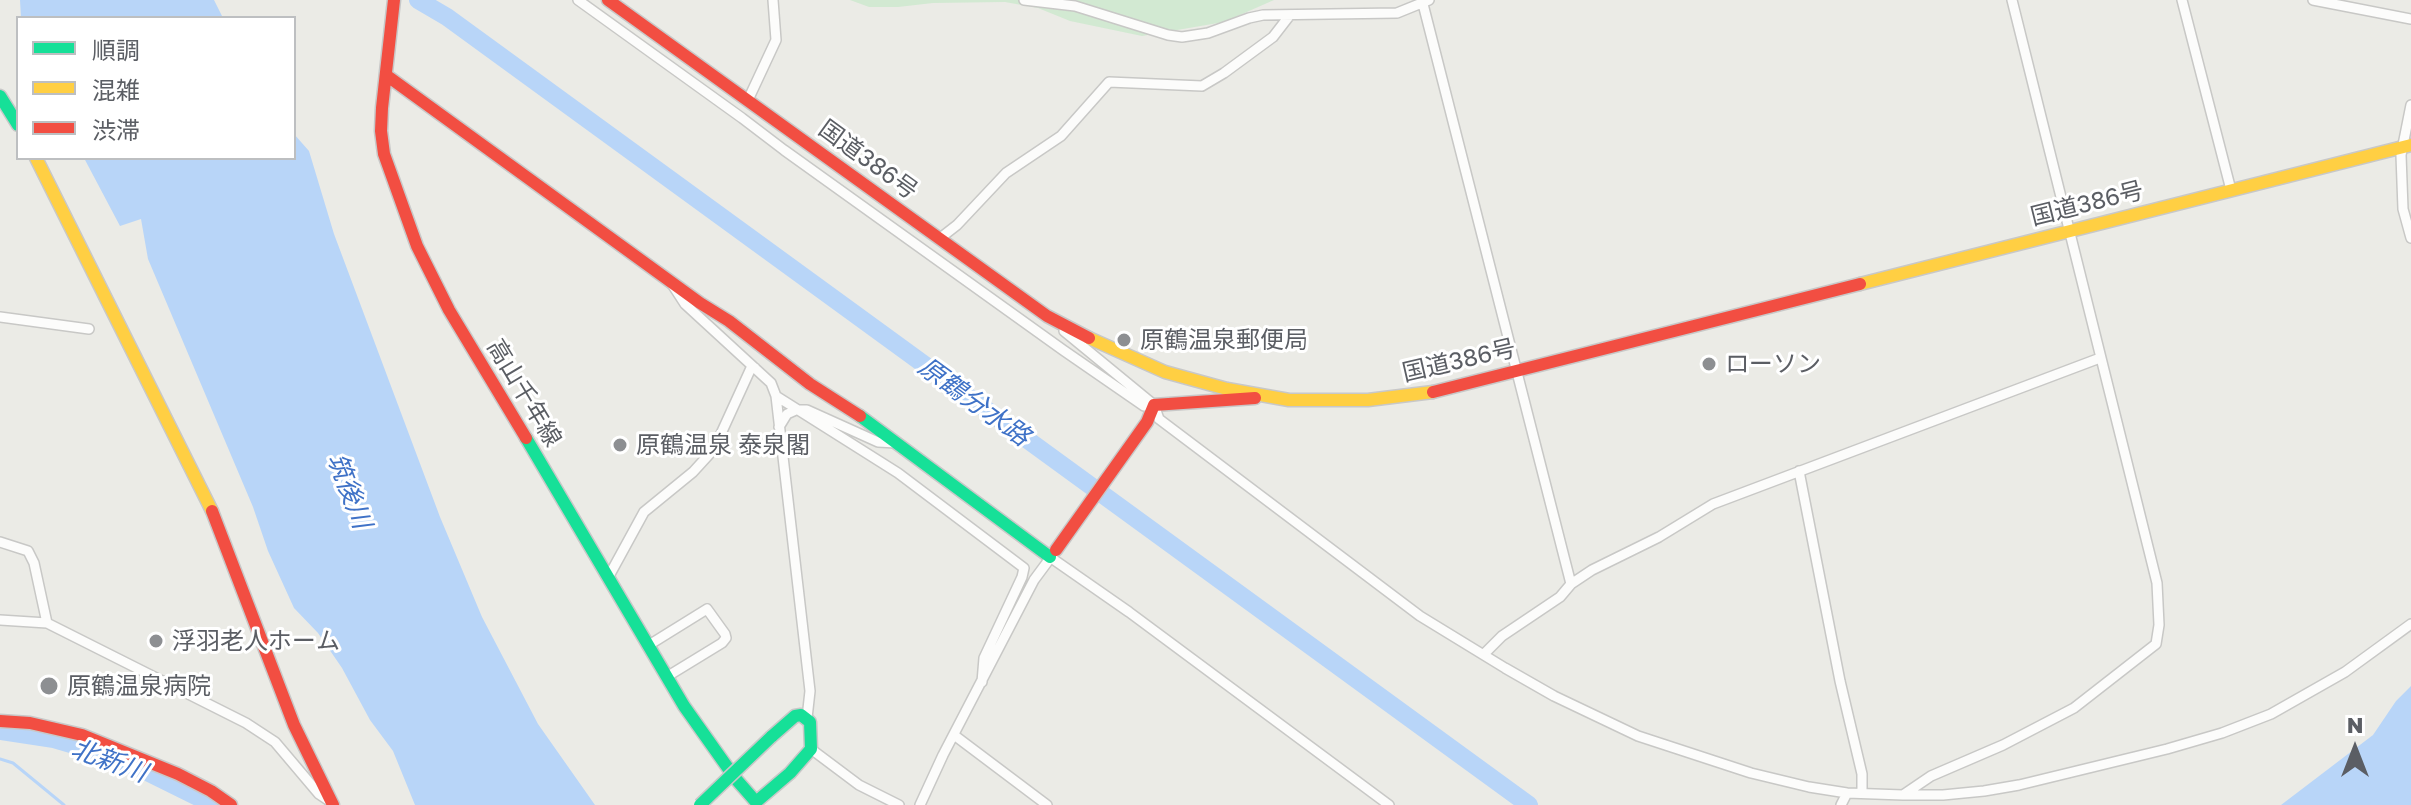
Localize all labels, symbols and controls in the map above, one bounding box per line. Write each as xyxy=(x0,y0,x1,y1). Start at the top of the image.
legend xyxy=(16,16,296,160)
text: 順調 xyxy=(92,35,140,64)
text: 混雑 xyxy=(92,75,140,104)
street label: 国道386号 xyxy=(813,114,923,206)
text: 渋滞 xyxy=(92,115,140,144)
street label: 国道386号 xyxy=(2028,176,2146,232)
place label: 原鶴温泉郵便局 xyxy=(1140,326,1308,354)
marker: 原鶴温泉郵便局 xyxy=(1115,331,1133,349)
street label: 高山千年線 xyxy=(481,334,567,452)
street label: 国道386号 xyxy=(1400,334,1518,388)
place label: ローソン xyxy=(1725,350,1821,378)
water label: 原鶴分水路 xyxy=(912,351,1036,453)
marker: ローソン xyxy=(1700,355,1718,373)
place label: 原鶴温泉 泰泉閣 xyxy=(636,431,810,459)
marker: 原鶴温泉 泰泉閣 xyxy=(611,436,629,454)
water label: 筑後川 xyxy=(320,449,378,533)
place label: 浮羽老人ホーム xyxy=(172,627,340,655)
marker: 浮羽老人ホーム xyxy=(147,632,165,650)
place label: 原鶴温泉病院 xyxy=(67,672,211,700)
marker: 原鶴温泉病院 xyxy=(38,675,60,697)
north arrow xyxy=(2315,709,2395,789)
text: N xyxy=(2347,711,2363,738)
water label: 北新川 xyxy=(67,733,151,789)

